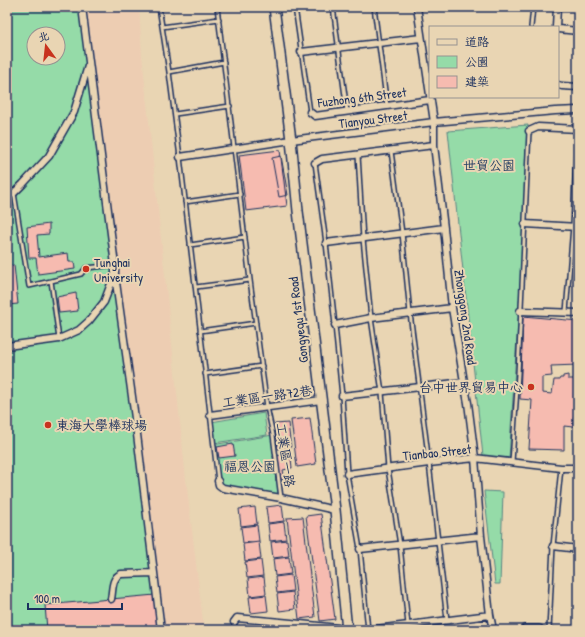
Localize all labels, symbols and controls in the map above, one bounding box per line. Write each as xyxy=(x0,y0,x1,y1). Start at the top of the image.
north arrow xyxy=(26,26,66,66)
legend xyxy=(429,26,559,98)
text: 北 xyxy=(36,28,51,45)
text: 道路 xyxy=(465,33,489,50)
text: 公園 xyxy=(465,53,489,70)
text: 建築 xyxy=(465,73,489,90)
street label: Fuzhong 6th Street xyxy=(316,83,408,112)
street label: Tianyou Street xyxy=(338,106,409,132)
park label: 世貿公園 xyxy=(463,156,515,174)
place label: Tunghai University xyxy=(94,253,144,286)
marker: Tunghai University xyxy=(81,264,91,274)
street label: Zhonggong 2nd Road xyxy=(450,268,482,366)
street label: Gongyequ 1st Road xyxy=(284,276,312,364)
place label: 台中世界貿易中心 xyxy=(419,378,523,396)
street label: 工業區一路72巷 xyxy=(221,381,313,411)
marker: 台中世界貿易中心 xyxy=(526,382,536,392)
place label: 東海大學棒球場 xyxy=(56,416,147,434)
marker: 東海大學棒球場 xyxy=(43,420,53,430)
street label: 工業區一路 xyxy=(273,422,299,488)
street label: Tianbao Street xyxy=(402,439,473,465)
park label: 福恩公園 xyxy=(224,457,276,475)
scale bar xyxy=(28,585,122,611)
text: 100 m xyxy=(34,590,60,607)

